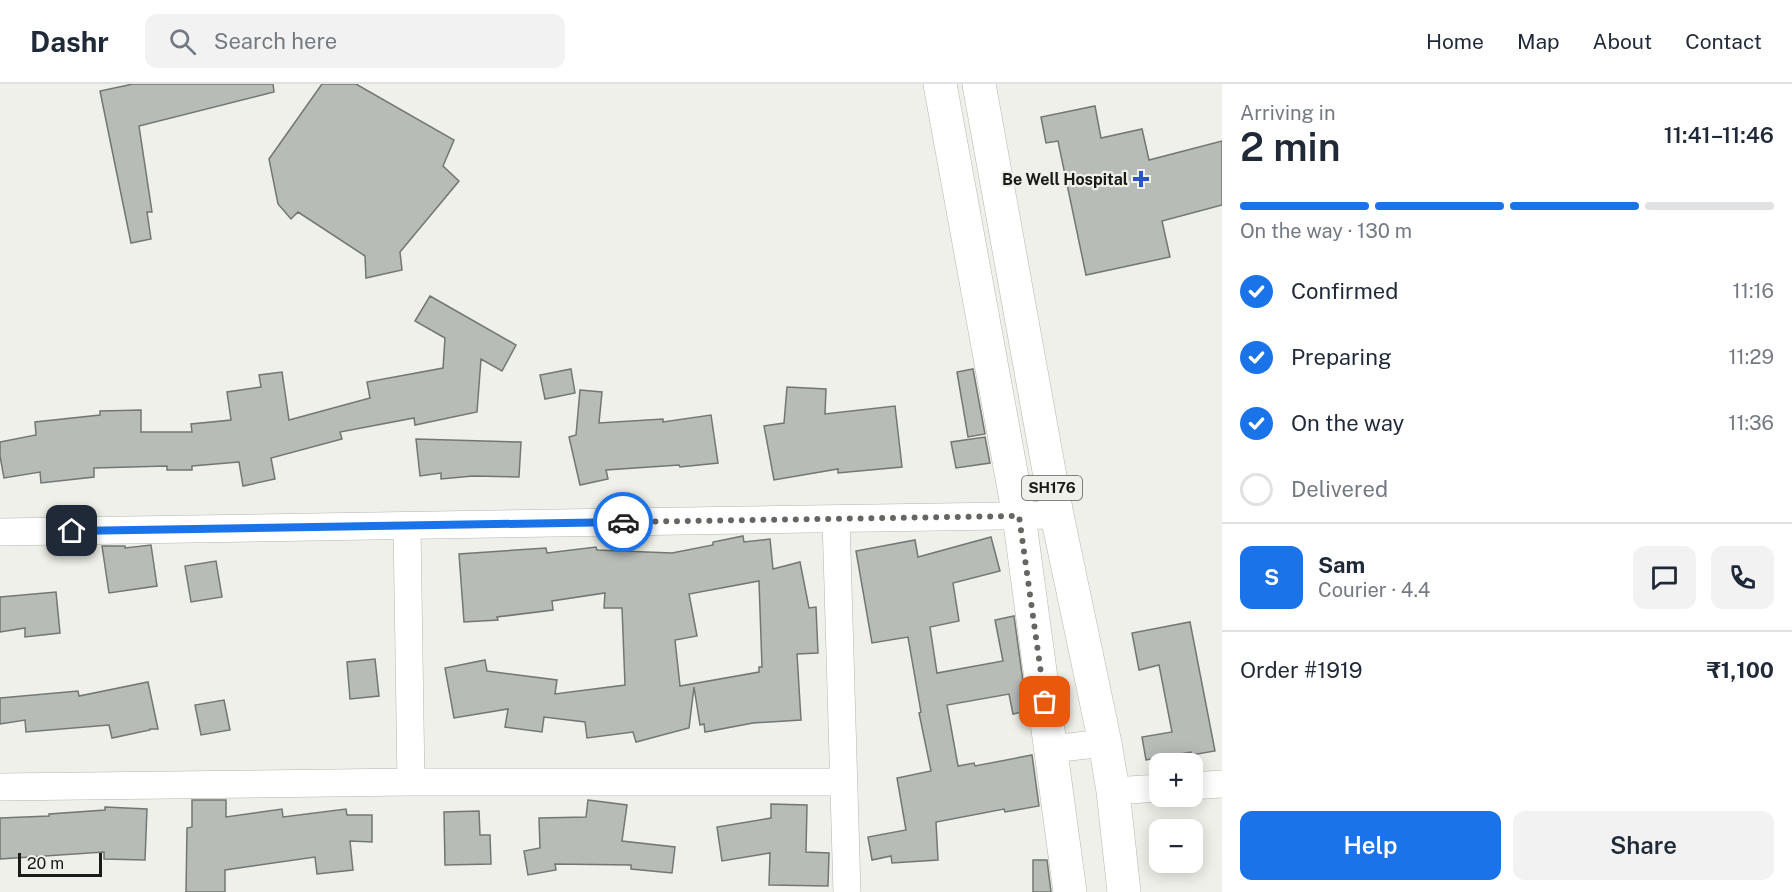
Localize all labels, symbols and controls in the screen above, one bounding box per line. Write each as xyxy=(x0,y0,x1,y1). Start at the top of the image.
search box xyxy=(145,14,565,68)
text: Dashr xyxy=(30,25,109,58)
icon: search xyxy=(166,25,199,58)
text: Search here xyxy=(214,28,337,54)
text: Home xyxy=(1426,29,1484,54)
text: Map xyxy=(1517,29,1560,54)
text: About xyxy=(1593,29,1652,54)
text: Contact xyxy=(1685,29,1762,54)
text: Arriving in xyxy=(1240,101,1335,125)
text: 11:41–11:46 xyxy=(1664,122,1774,148)
text: 2 min xyxy=(1240,124,1341,170)
place label: Be Well Hospital xyxy=(1002,170,1128,189)
marker: Be Well Hospital xyxy=(1132,170,1150,188)
text: On the way · 130 m xyxy=(1240,219,1412,243)
icon: check xyxy=(1240,275,1273,308)
text: Confirmed xyxy=(1291,278,1398,304)
text: 11:16 xyxy=(1733,279,1774,303)
icon: check xyxy=(1240,341,1273,374)
text: Preparing xyxy=(1291,344,1392,370)
text: 11:29 xyxy=(1728,345,1774,369)
icon: check xyxy=(1240,407,1273,440)
text: On the way xyxy=(1291,410,1404,436)
text: 11:36 xyxy=(1728,411,1774,435)
road number: SH176 xyxy=(1022,476,1082,500)
text: Delivered xyxy=(1291,476,1388,502)
courier xyxy=(593,492,653,552)
pin xyxy=(46,505,97,556)
icon: car xyxy=(607,506,640,539)
icon: home xyxy=(55,514,88,547)
button: chat xyxy=(1633,546,1696,609)
button: phone xyxy=(1711,546,1774,609)
text: Sam xyxy=(1318,552,1365,578)
text: S xyxy=(1264,564,1279,590)
text: Courier · 4.4 xyxy=(1318,578,1430,602)
text: Order #1919 xyxy=(1240,657,1363,683)
text: ₹1,100 xyxy=(1707,657,1774,683)
pin xyxy=(1019,676,1070,727)
icon: bag xyxy=(1028,685,1061,718)
map controls xyxy=(1149,753,1203,873)
button: + xyxy=(1149,753,1203,807)
button: Help xyxy=(1240,811,1501,880)
button: Share xyxy=(1513,811,1774,880)
button: − xyxy=(1149,819,1203,873)
scale bar xyxy=(18,850,102,878)
text: 20 m xyxy=(27,854,64,873)

